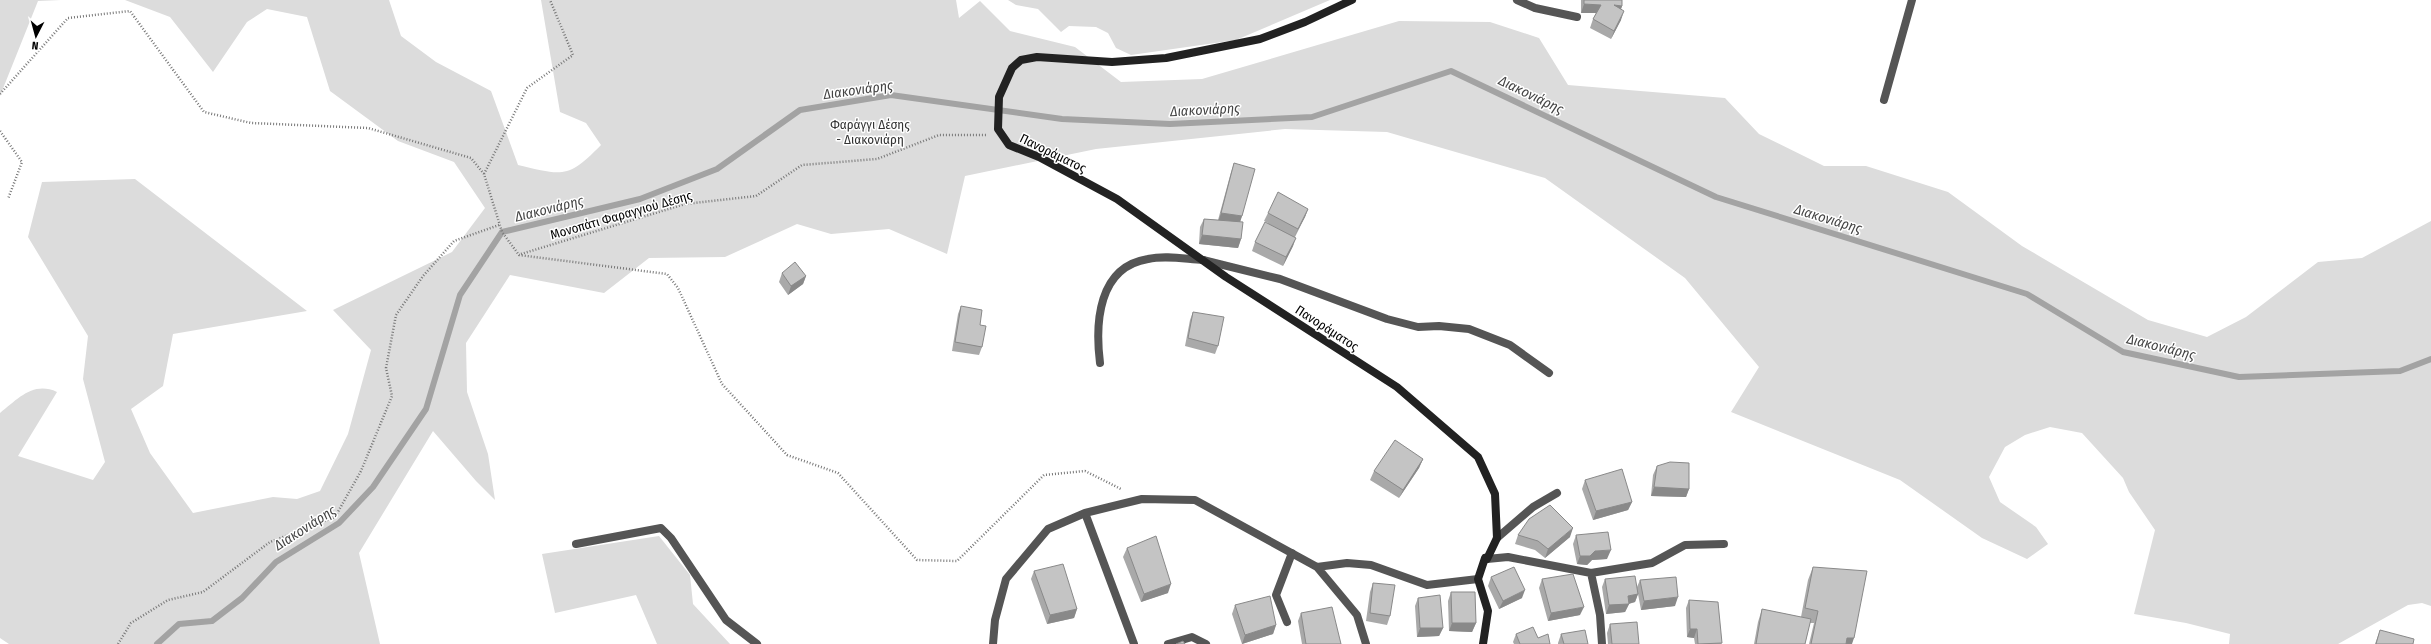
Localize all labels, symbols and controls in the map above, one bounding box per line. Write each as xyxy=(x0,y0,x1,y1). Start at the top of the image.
north arrow xyxy=(16,16,56,56)
text: N xyxy=(31,39,39,52)
water label: Διακονιάρης xyxy=(1495,72,1567,118)
water label: Διακονιάρης xyxy=(821,77,895,103)
water label: Διακονιάρης xyxy=(1169,100,1242,120)
park label: Φαράγγι Δέσης - Διακονιάρη xyxy=(830,117,910,147)
street label: Πανοράματος xyxy=(1017,130,1089,176)
street label: Μονοπάτι Φαραγγιού Δέσης xyxy=(549,187,694,242)
water label: Διακονιάρης xyxy=(512,192,586,226)
water label: Διακονιάρης xyxy=(1791,200,1865,238)
street label: Πανοράματος xyxy=(1293,302,1362,354)
water label: Διακονιάρης xyxy=(2124,330,2198,364)
water label: Διακονιάρης xyxy=(270,501,340,555)

